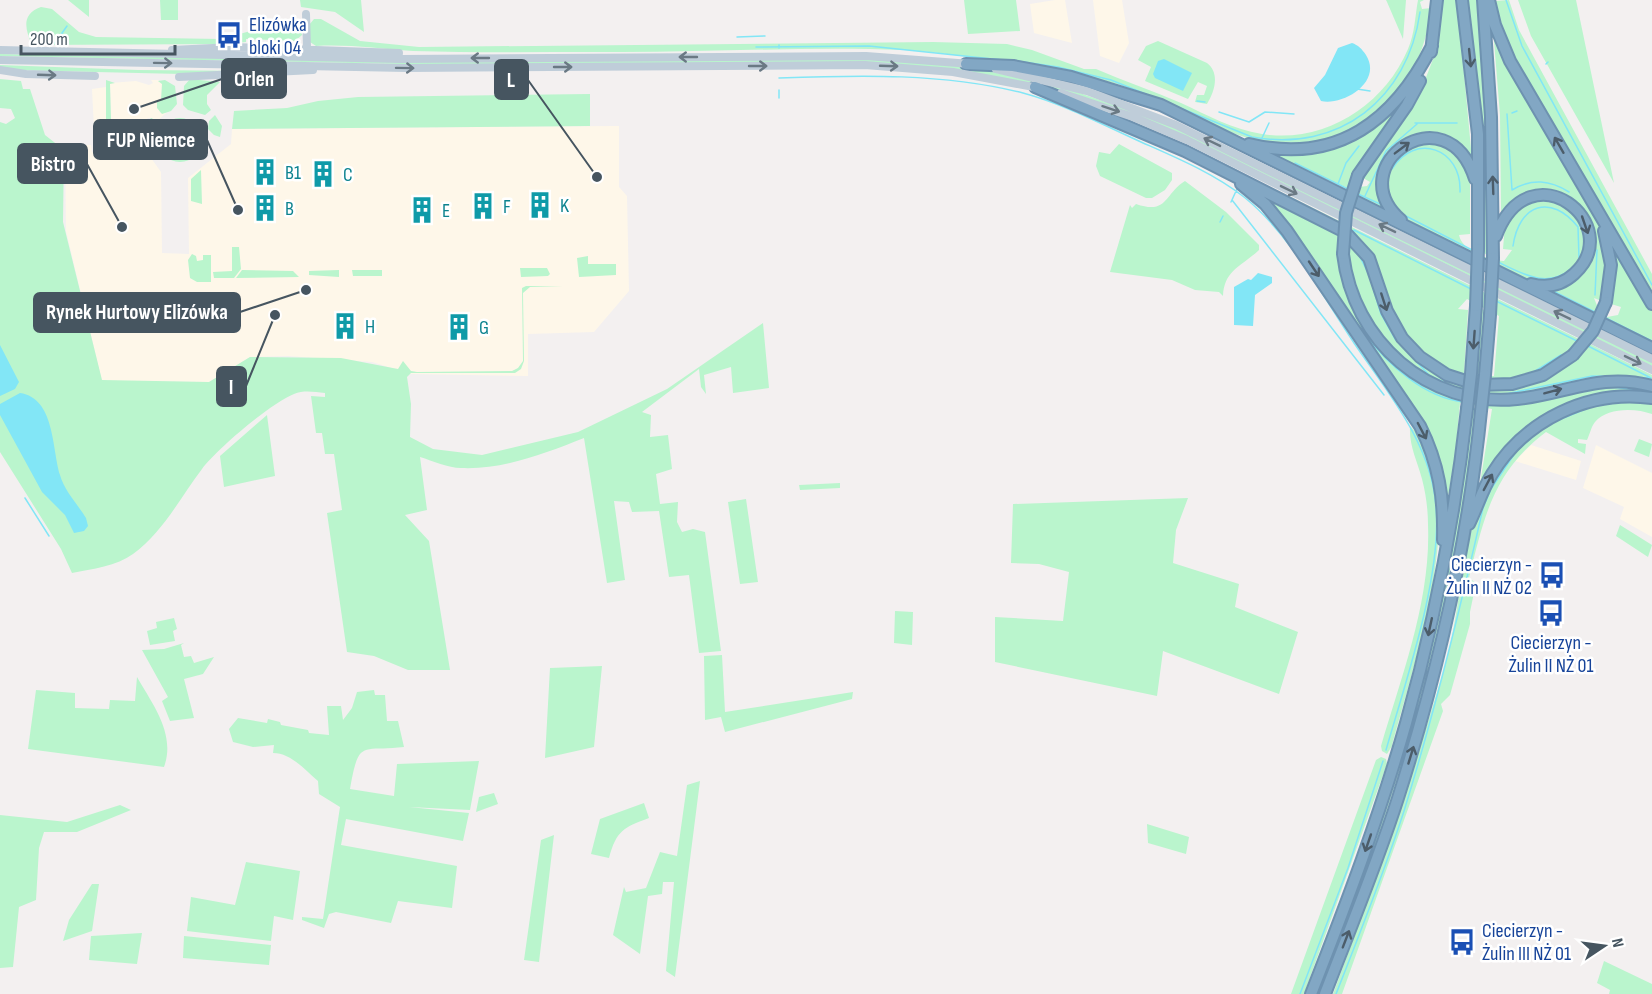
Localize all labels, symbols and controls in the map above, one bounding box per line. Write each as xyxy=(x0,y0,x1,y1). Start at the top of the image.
place label: Elizówka bloki 04 xyxy=(249,13,307,60)
scale bar xyxy=(21,18,176,56)
bus stop icon: Elizówka bloki 04 xyxy=(214,20,244,50)
text: 200 m xyxy=(30,29,68,50)
one-way arrow xyxy=(1465,47,1476,67)
one-way arrow xyxy=(678,51,698,63)
one-way arrow xyxy=(470,52,490,64)
one-way arrow xyxy=(153,58,173,69)
callout: Orlen xyxy=(222,59,286,98)
callout: L xyxy=(495,60,528,99)
one-way arrow xyxy=(748,60,768,72)
one-way arrow xyxy=(553,61,573,73)
one-way arrow xyxy=(879,61,899,72)
one-way arrow xyxy=(394,62,414,74)
text: Orlen xyxy=(234,67,274,92)
text: L xyxy=(507,68,515,93)
one-way arrow xyxy=(37,69,57,81)
one-way arrow xyxy=(1101,105,1120,116)
callout: FUP Niemce xyxy=(94,120,207,159)
text: FUP Niemce xyxy=(107,128,195,153)
one-way arrow xyxy=(1204,136,1222,147)
one-way arrow xyxy=(1552,137,1564,154)
one-way arrow xyxy=(1394,141,1410,154)
callout: Bistro xyxy=(18,144,87,183)
text: Bistro xyxy=(31,152,75,177)
building icon: B1 xyxy=(250,157,280,187)
building icon: C xyxy=(308,159,338,189)
place label: B1 xyxy=(285,161,301,185)
place label: C xyxy=(343,163,353,187)
one-way arrow xyxy=(1487,176,1499,196)
one-way arrow xyxy=(1279,185,1297,196)
building icon: K xyxy=(525,190,555,220)
building icon: F xyxy=(468,191,498,221)
building icon: B xyxy=(250,193,280,223)
place label: K xyxy=(560,194,569,218)
building icon: E xyxy=(407,195,437,225)
place label: F xyxy=(503,195,511,219)
place label: B xyxy=(285,197,294,221)
place label: E xyxy=(442,199,450,223)
one-way arrow xyxy=(1581,215,1592,234)
one-way arrow xyxy=(1379,222,1397,233)
one-way arrow xyxy=(1307,261,1320,278)
one-way arrow xyxy=(1380,292,1391,311)
callout: Rynek Hurtowy Elizówka xyxy=(34,293,240,332)
text: Rynek Hurtowy Elizówka xyxy=(46,300,228,325)
one-way arrow xyxy=(1553,308,1571,320)
building icon: H xyxy=(330,311,360,341)
building icon: G xyxy=(444,312,474,342)
place label: H xyxy=(365,315,375,339)
place label: G xyxy=(479,316,489,340)
one-way arrow xyxy=(1468,329,1479,349)
one-way arrow xyxy=(1623,355,1641,366)
callout: I xyxy=(217,367,246,406)
text: I xyxy=(229,375,233,400)
one-way arrow xyxy=(1544,385,1563,396)
one-way arrow xyxy=(1417,422,1428,440)
one-way arrow xyxy=(1483,474,1494,492)
place label: Ciecierzyn - Żulin II NŻ 02 xyxy=(1446,553,1532,600)
bus stop icon: Ciecierzyn - Żulin II NŻ 02 xyxy=(1537,560,1567,590)
bus stop icon: Ciecierzyn - Żulin II NŻ 01 xyxy=(1536,598,1566,628)
one-way arrow xyxy=(1424,617,1436,636)
place label: Ciecierzyn - Żulin II NŻ 01 xyxy=(1509,631,1593,678)
one-way arrow xyxy=(1406,746,1417,765)
one-way arrow xyxy=(1361,834,1372,852)
north arrow xyxy=(1574,916,1634,976)
place label: Ciecierzyn - Żulin III NŻ 01 xyxy=(1482,919,1571,966)
bus stop icon: Ciecierzyn - Żulin III NŻ 01 xyxy=(1447,927,1477,957)
one-way arrow xyxy=(1341,930,1352,949)
text: N xyxy=(1607,937,1627,949)

